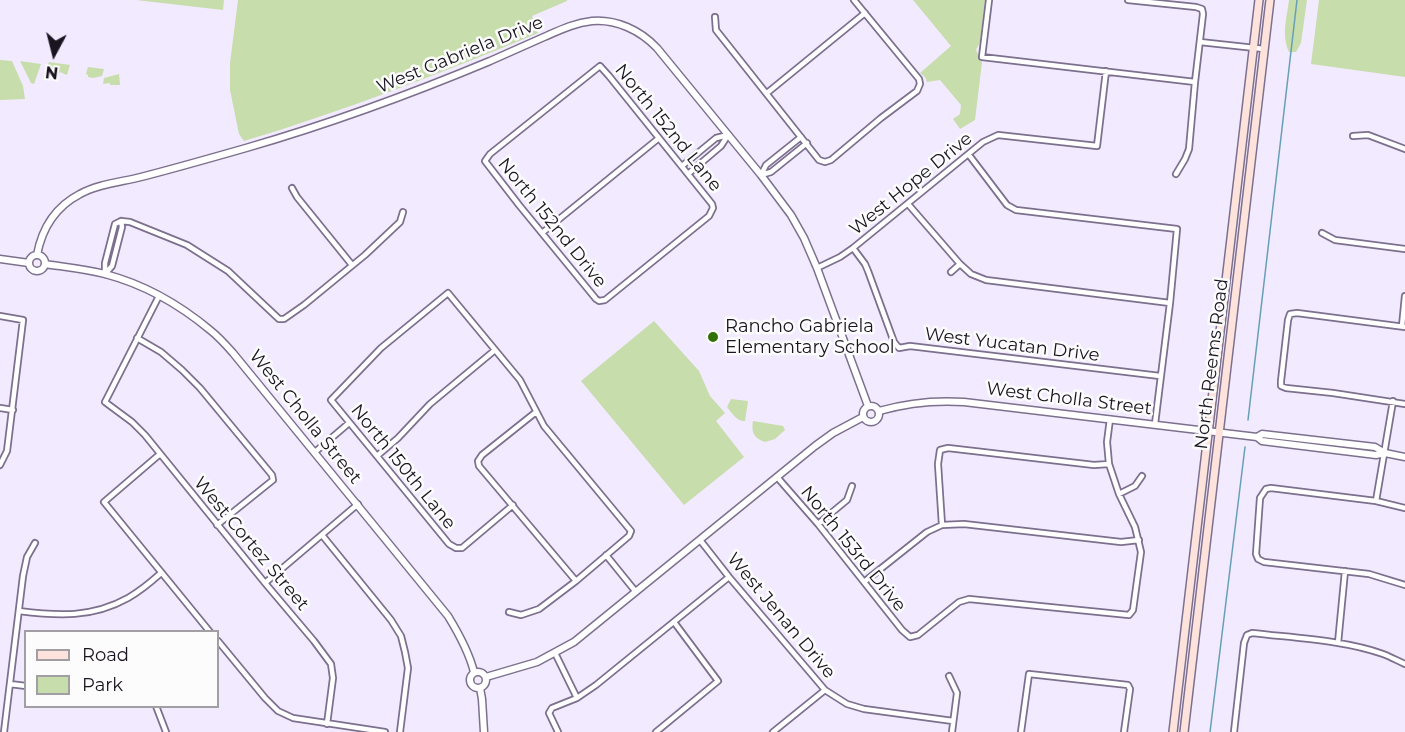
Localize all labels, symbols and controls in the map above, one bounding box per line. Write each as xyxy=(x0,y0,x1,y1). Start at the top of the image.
street label: West Gabriela Drive xyxy=(374,12,546,98)
north arrow xyxy=(24,24,84,84)
street label: North 152nd Lane xyxy=(610,60,726,196)
text: N xyxy=(44,62,59,83)
street label: West Hope Drive xyxy=(845,128,977,240)
street label: North 152nd Drive xyxy=(493,154,611,292)
street label: North Reems Road xyxy=(1191,277,1233,451)
place label: Rancho Gabriela Elementary School xyxy=(725,316,895,358)
street label: West Yucatan Drive xyxy=(923,324,1101,366)
marker: Rancho Gabriela Elementary School xyxy=(706,330,720,344)
street label: West Cholla Street xyxy=(244,346,366,488)
street label: West Cholla Street xyxy=(985,378,1153,420)
street label: North 150th Lane xyxy=(346,400,460,534)
street label: West Cortez Street xyxy=(189,473,313,615)
street label: North 153rd Drive xyxy=(796,482,910,616)
street label: West Jenan Drive xyxy=(722,549,840,683)
legend xyxy=(24,630,219,708)
text: Road xyxy=(82,644,129,666)
text: Park xyxy=(82,674,123,696)

